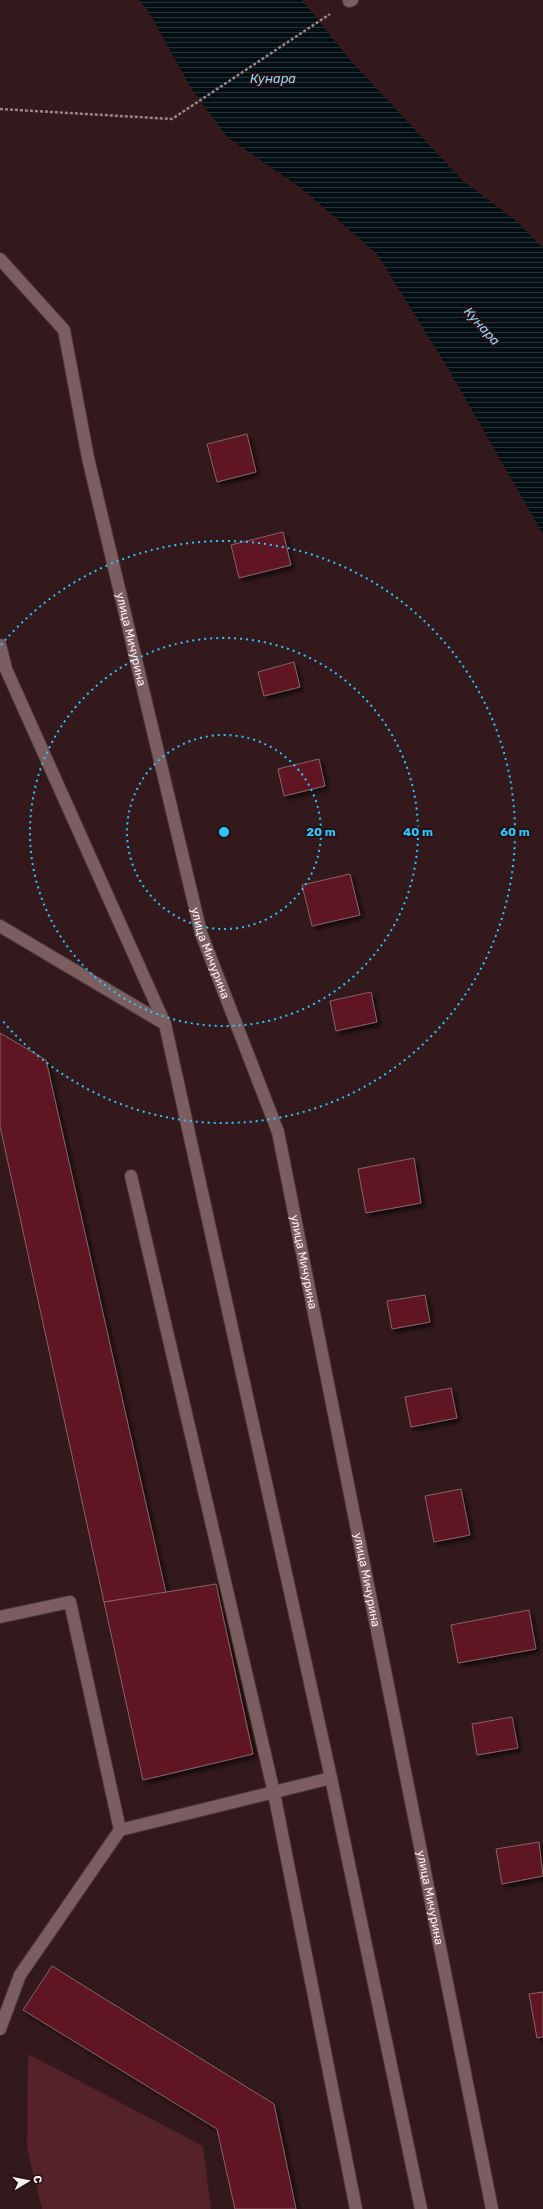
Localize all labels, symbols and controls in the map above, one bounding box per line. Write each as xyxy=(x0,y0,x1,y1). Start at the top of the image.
water label: Кунара xyxy=(250,71,296,86)
water label: Кунара xyxy=(461,304,503,348)
street label: улица Мичурина xyxy=(113,591,149,687)
centre of rings xyxy=(217,825,231,839)
text: 20 m xyxy=(306,825,336,839)
text: 40 m xyxy=(403,825,433,839)
text: 60 m xyxy=(500,825,530,839)
street label: улица Мичурина xyxy=(188,906,233,1001)
street label: улица Мичурина xyxy=(288,1214,320,1310)
street label: улица Мичурина xyxy=(351,1531,383,1628)
street label: улица Мичурина xyxy=(414,1849,446,1946)
north arrow xyxy=(8,2161,48,2201)
text: С xyxy=(30,2174,44,2185)

